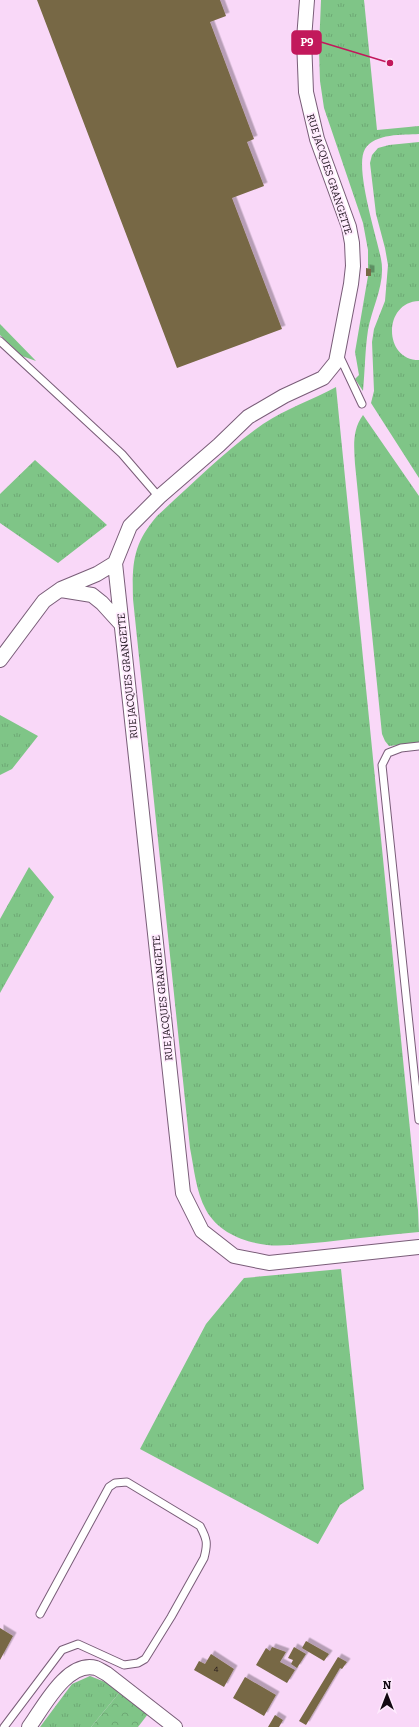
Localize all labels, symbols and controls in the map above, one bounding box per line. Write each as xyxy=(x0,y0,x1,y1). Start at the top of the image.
callout: P9 xyxy=(292,31,321,54)
text: P9 xyxy=(300,36,314,49)
street label: RUE JACQUES GRANGETTE xyxy=(304,112,354,236)
street label: RUE JACQUES GRANGETTE xyxy=(115,613,141,739)
street label: RUE JACQUES GRANGETTE xyxy=(150,935,176,1061)
house number: 4 xyxy=(214,1665,219,1674)
north arrow xyxy=(367,1675,407,1715)
text: N xyxy=(383,1679,392,1692)

